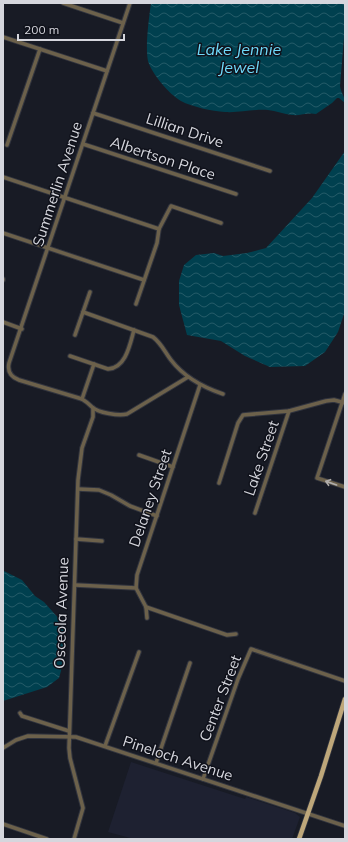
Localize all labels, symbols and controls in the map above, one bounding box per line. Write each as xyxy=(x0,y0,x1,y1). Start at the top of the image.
scale bar xyxy=(18,16,124,42)
text: 200 m xyxy=(24,22,59,37)
water label: Lake Jennie Jewel xyxy=(197,39,282,77)
street label: Lillian Drive xyxy=(144,109,226,151)
street label: Summerlin Avenue xyxy=(28,119,86,249)
street label: Albertson Place xyxy=(108,132,218,184)
street label: Lake Street xyxy=(239,418,283,498)
street label: Delaney Street xyxy=(124,447,176,549)
one-way arrow xyxy=(326,478,338,486)
street label: Osceola Avenue xyxy=(50,557,72,669)
street label: Center Street xyxy=(195,652,245,744)
street label: Pineloch Avenue xyxy=(120,731,236,785)

